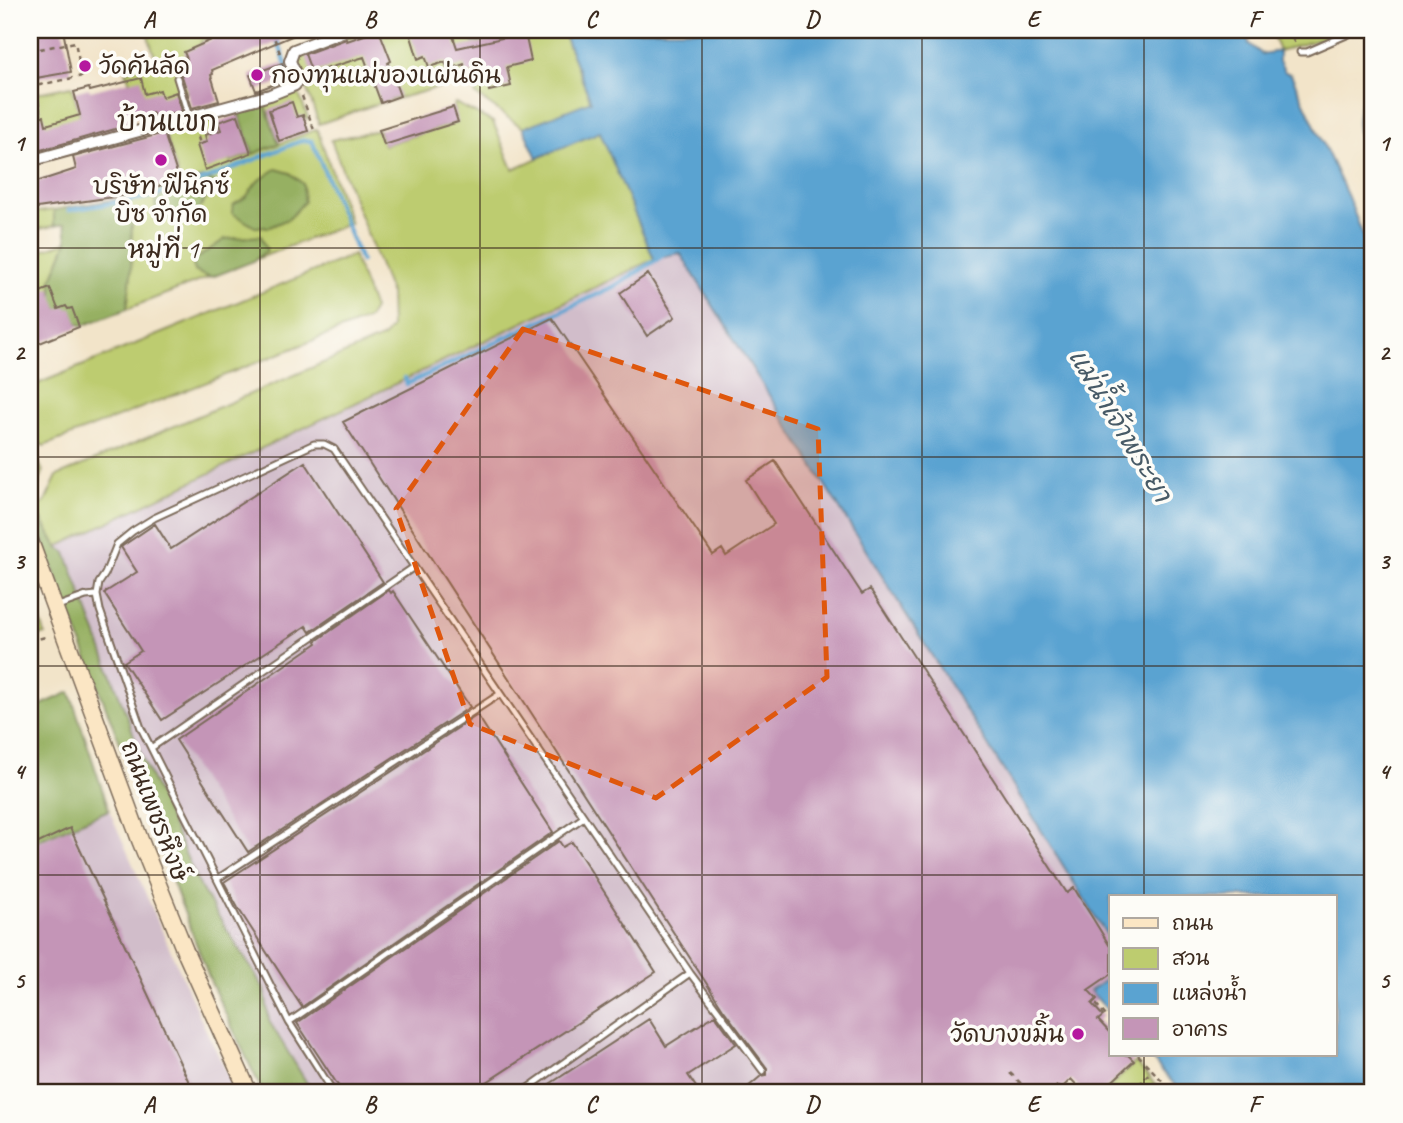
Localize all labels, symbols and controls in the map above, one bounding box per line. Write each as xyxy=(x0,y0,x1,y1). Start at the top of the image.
text: A xyxy=(143,5,157,34)
text: B xyxy=(364,5,378,34)
text: C xyxy=(586,5,600,34)
text: D xyxy=(805,5,821,34)
text: E xyxy=(1027,5,1043,34)
text: F xyxy=(1249,5,1265,34)
place label: วัดคันลัด xyxy=(99,51,190,81)
marker: วัดคันลัด xyxy=(77,58,93,74)
place label: กองทุนแม่ของแผ่นดิน xyxy=(271,60,501,93)
marker: กองทุนแม่ของแผ่นดิน xyxy=(249,67,265,83)
district label: บ้านแขก xyxy=(117,103,217,139)
text: 1 xyxy=(14,129,27,158)
text: 1 xyxy=(1379,129,1392,158)
marker: บริษัท ฟีนิกซ์ บิซ จำกัด xyxy=(153,152,169,168)
place label: บริษัท ฟีนิกซ์ บิซ จำกัด xyxy=(93,170,230,229)
district label: หมู่ที่ 1 xyxy=(127,225,200,268)
text: 2 xyxy=(14,338,27,367)
water label: แม่น้ำเจ้าพระยา xyxy=(1061,338,1186,509)
text: 2 xyxy=(1379,338,1392,367)
text: 3 xyxy=(14,547,27,576)
text: 3 xyxy=(1379,547,1392,576)
street label: ถนนเพชรหึงษ์ xyxy=(114,736,197,886)
text: 4 xyxy=(14,757,27,786)
text: 4 xyxy=(1379,757,1392,786)
legend xyxy=(1109,895,1336,1056)
text: ถนน xyxy=(1172,910,1213,936)
text: สวน xyxy=(1172,945,1209,971)
text: 5 xyxy=(14,966,26,995)
text: 5 xyxy=(1379,966,1391,995)
text: แหล่งน้ำ xyxy=(1172,974,1247,1006)
place label: วัดบางขมิ้น xyxy=(951,1012,1064,1049)
text: อาคาร xyxy=(1172,1016,1228,1042)
marker: วัดบางขมิ้น xyxy=(1070,1026,1086,1042)
text: A xyxy=(143,1090,157,1119)
text: B xyxy=(364,1090,378,1119)
text: C xyxy=(586,1090,600,1119)
text: D xyxy=(805,1090,821,1119)
text: E xyxy=(1027,1090,1043,1119)
text: F xyxy=(1249,1090,1265,1119)

